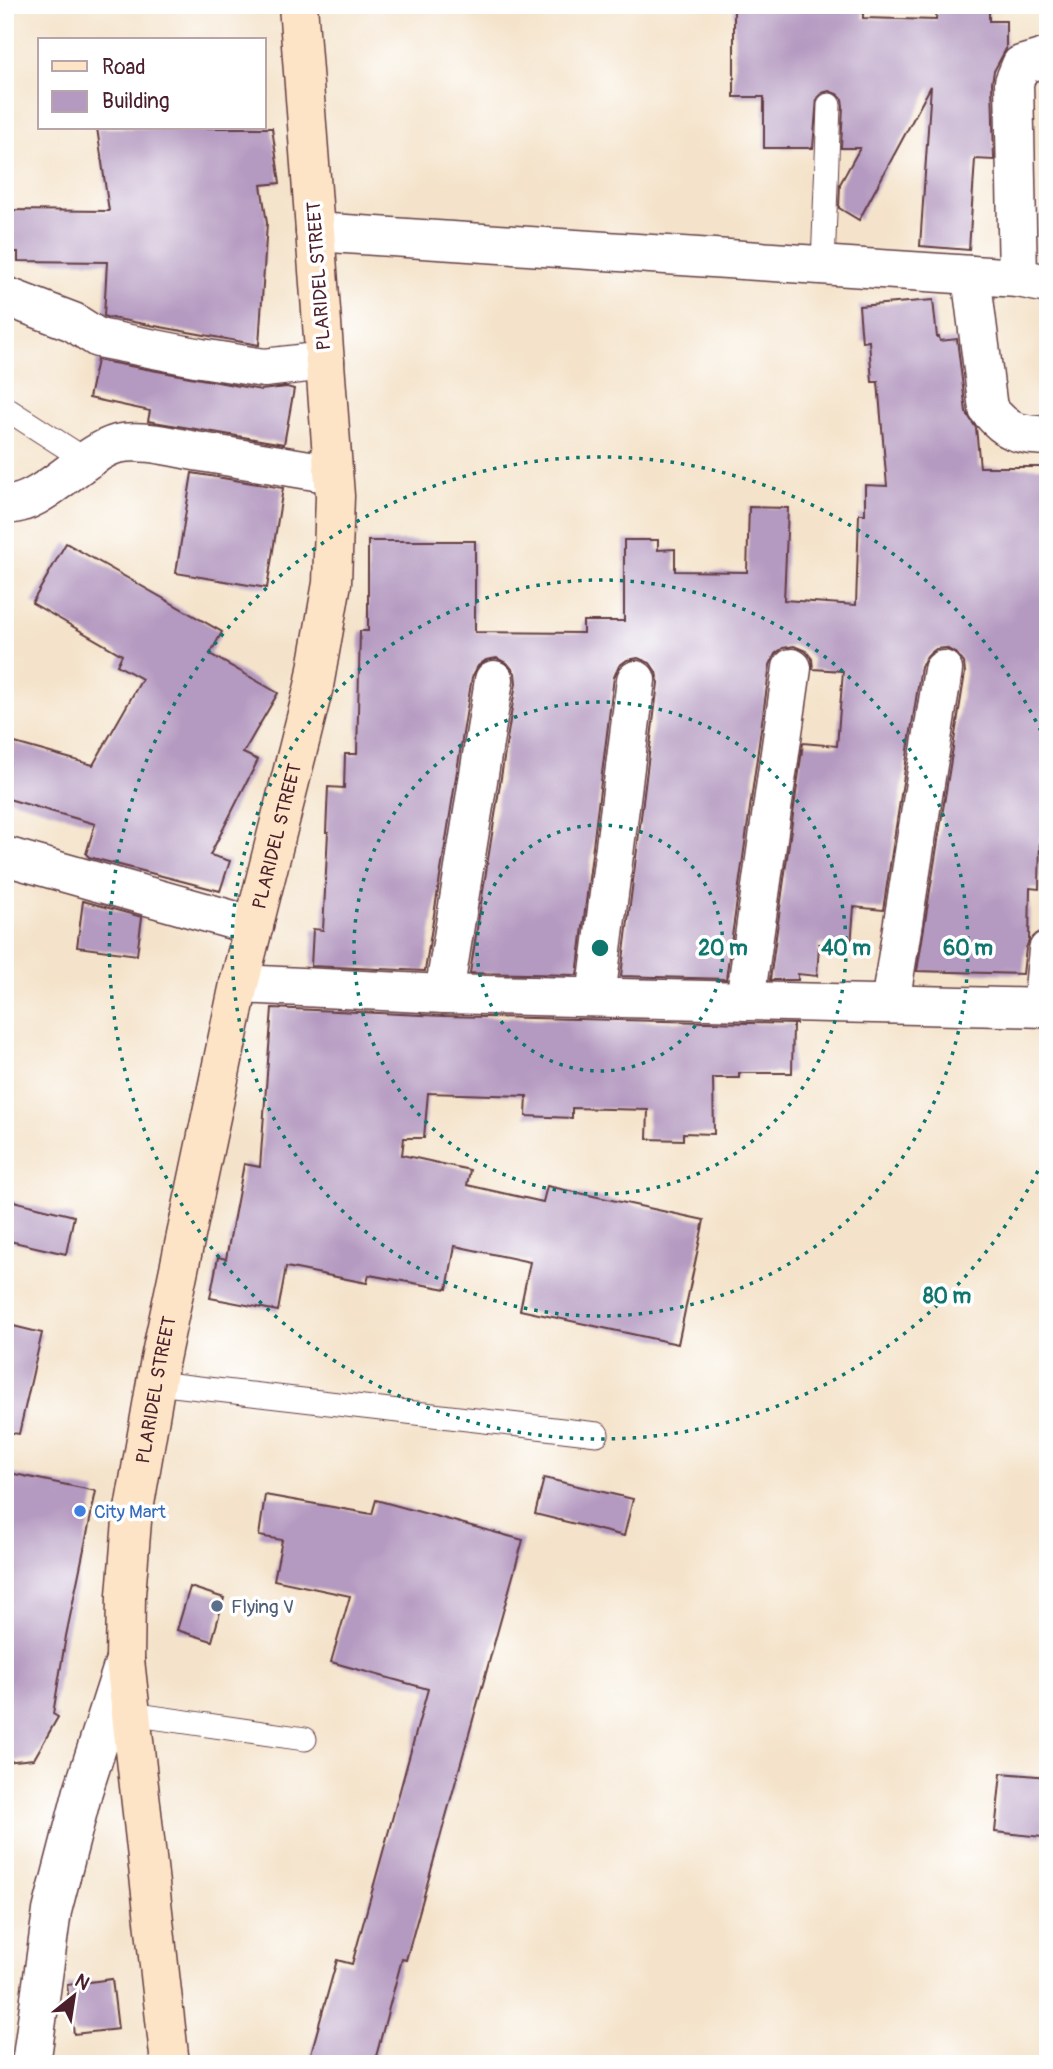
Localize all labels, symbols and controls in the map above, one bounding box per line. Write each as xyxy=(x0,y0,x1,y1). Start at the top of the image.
legend xyxy=(38,38,266,130)
text: Road xyxy=(102,54,146,81)
text: Building xyxy=(102,88,169,115)
street label: PLARIDEL STREET xyxy=(302,201,336,351)
street label: PLARIDEL STREET xyxy=(247,761,307,912)
text: 20 m xyxy=(698,935,748,962)
text: 40 m xyxy=(821,935,871,962)
text: 60 m xyxy=(943,935,993,962)
centre of rings xyxy=(588,936,612,960)
text: 80 m xyxy=(923,1283,971,1310)
street label: PLARIDEL STREET xyxy=(131,1314,182,1466)
place label: City Mart xyxy=(94,1500,166,1524)
marker: City Mart xyxy=(72,1503,88,1519)
place label: Flying V xyxy=(231,1595,294,1619)
marker: Flying V xyxy=(209,1598,225,1614)
north arrow xyxy=(38,1960,108,2030)
text: N xyxy=(70,1969,94,1996)

